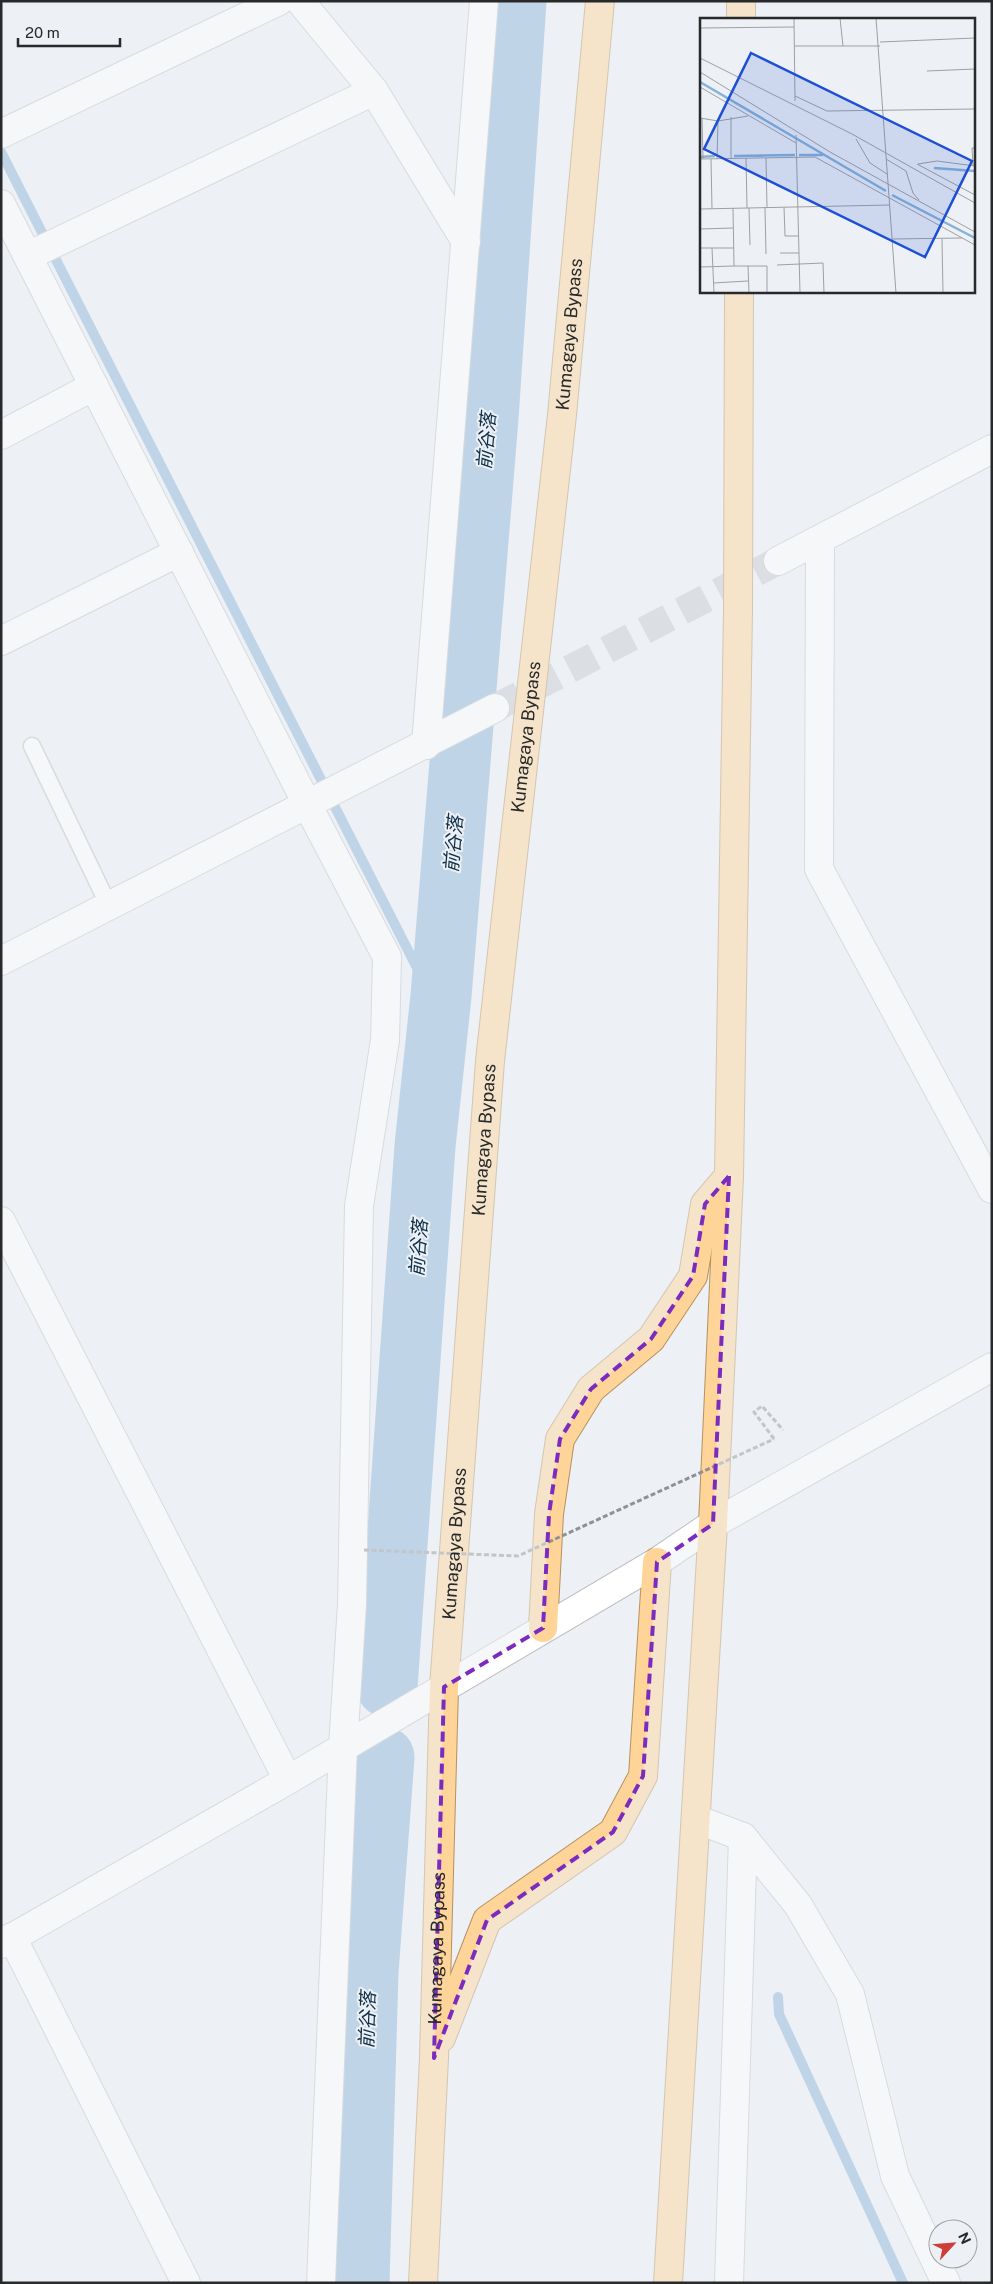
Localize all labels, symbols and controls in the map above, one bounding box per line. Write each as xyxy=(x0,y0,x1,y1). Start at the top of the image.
scale bar xyxy=(18,15,120,47)
inset map xyxy=(700,18,976,292)
text: 20 m xyxy=(25,24,60,41)
street label: Kumagaya Bypass xyxy=(551,257,586,411)
water label: 前谷落 xyxy=(473,409,500,470)
street label: Kumagaya Bypass xyxy=(507,660,544,814)
water label: 前谷落 xyxy=(440,812,467,873)
street label: Kumagaya Bypass xyxy=(468,1063,500,1217)
water label: 前谷落 xyxy=(405,1216,431,1277)
street label: Kumagaya Bypass xyxy=(438,1467,470,1621)
street label: Kumagaya Bypass xyxy=(424,1872,449,2025)
water label: 前谷落 xyxy=(355,1988,379,2049)
north arrow xyxy=(928,2219,978,2269)
text: N xyxy=(955,2230,974,2247)

